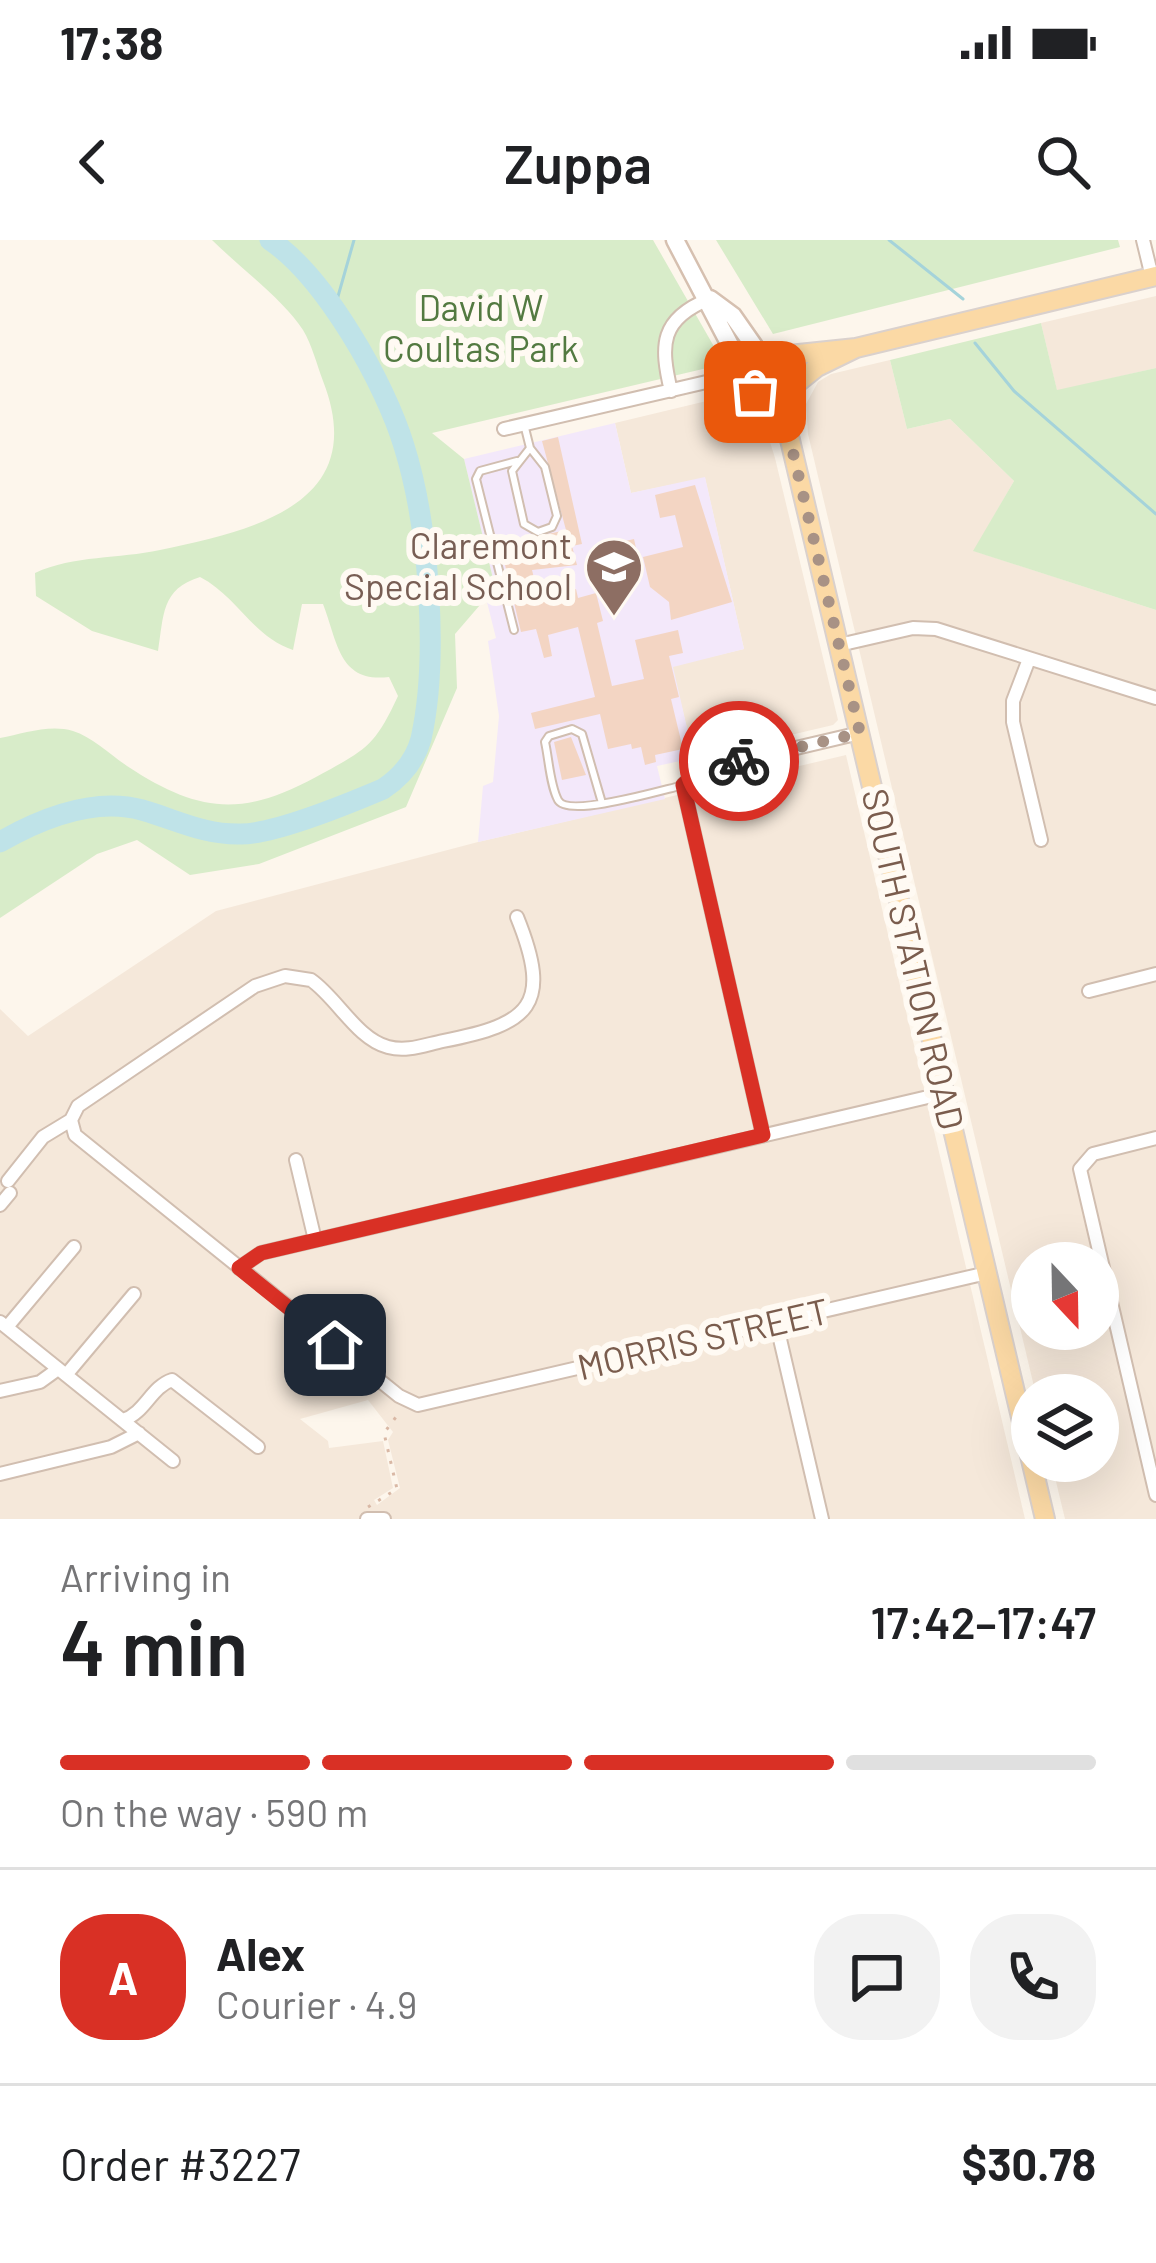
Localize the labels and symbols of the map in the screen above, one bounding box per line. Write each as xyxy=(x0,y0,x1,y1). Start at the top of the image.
park label: David W Coultas Park xyxy=(383,285,579,369)
pin xyxy=(704,341,806,443)
place label: Claremont Special School xyxy=(344,523,572,607)
school or university icon: Claremont Special School xyxy=(583,536,645,618)
courier xyxy=(679,701,799,821)
street label: SOUTH STATION ROAD xyxy=(854,784,975,1133)
north arrow xyxy=(1011,1242,1119,1350)
street label: MORRIS STREET xyxy=(573,1288,833,1387)
pin xyxy=(284,1294,386,1396)

